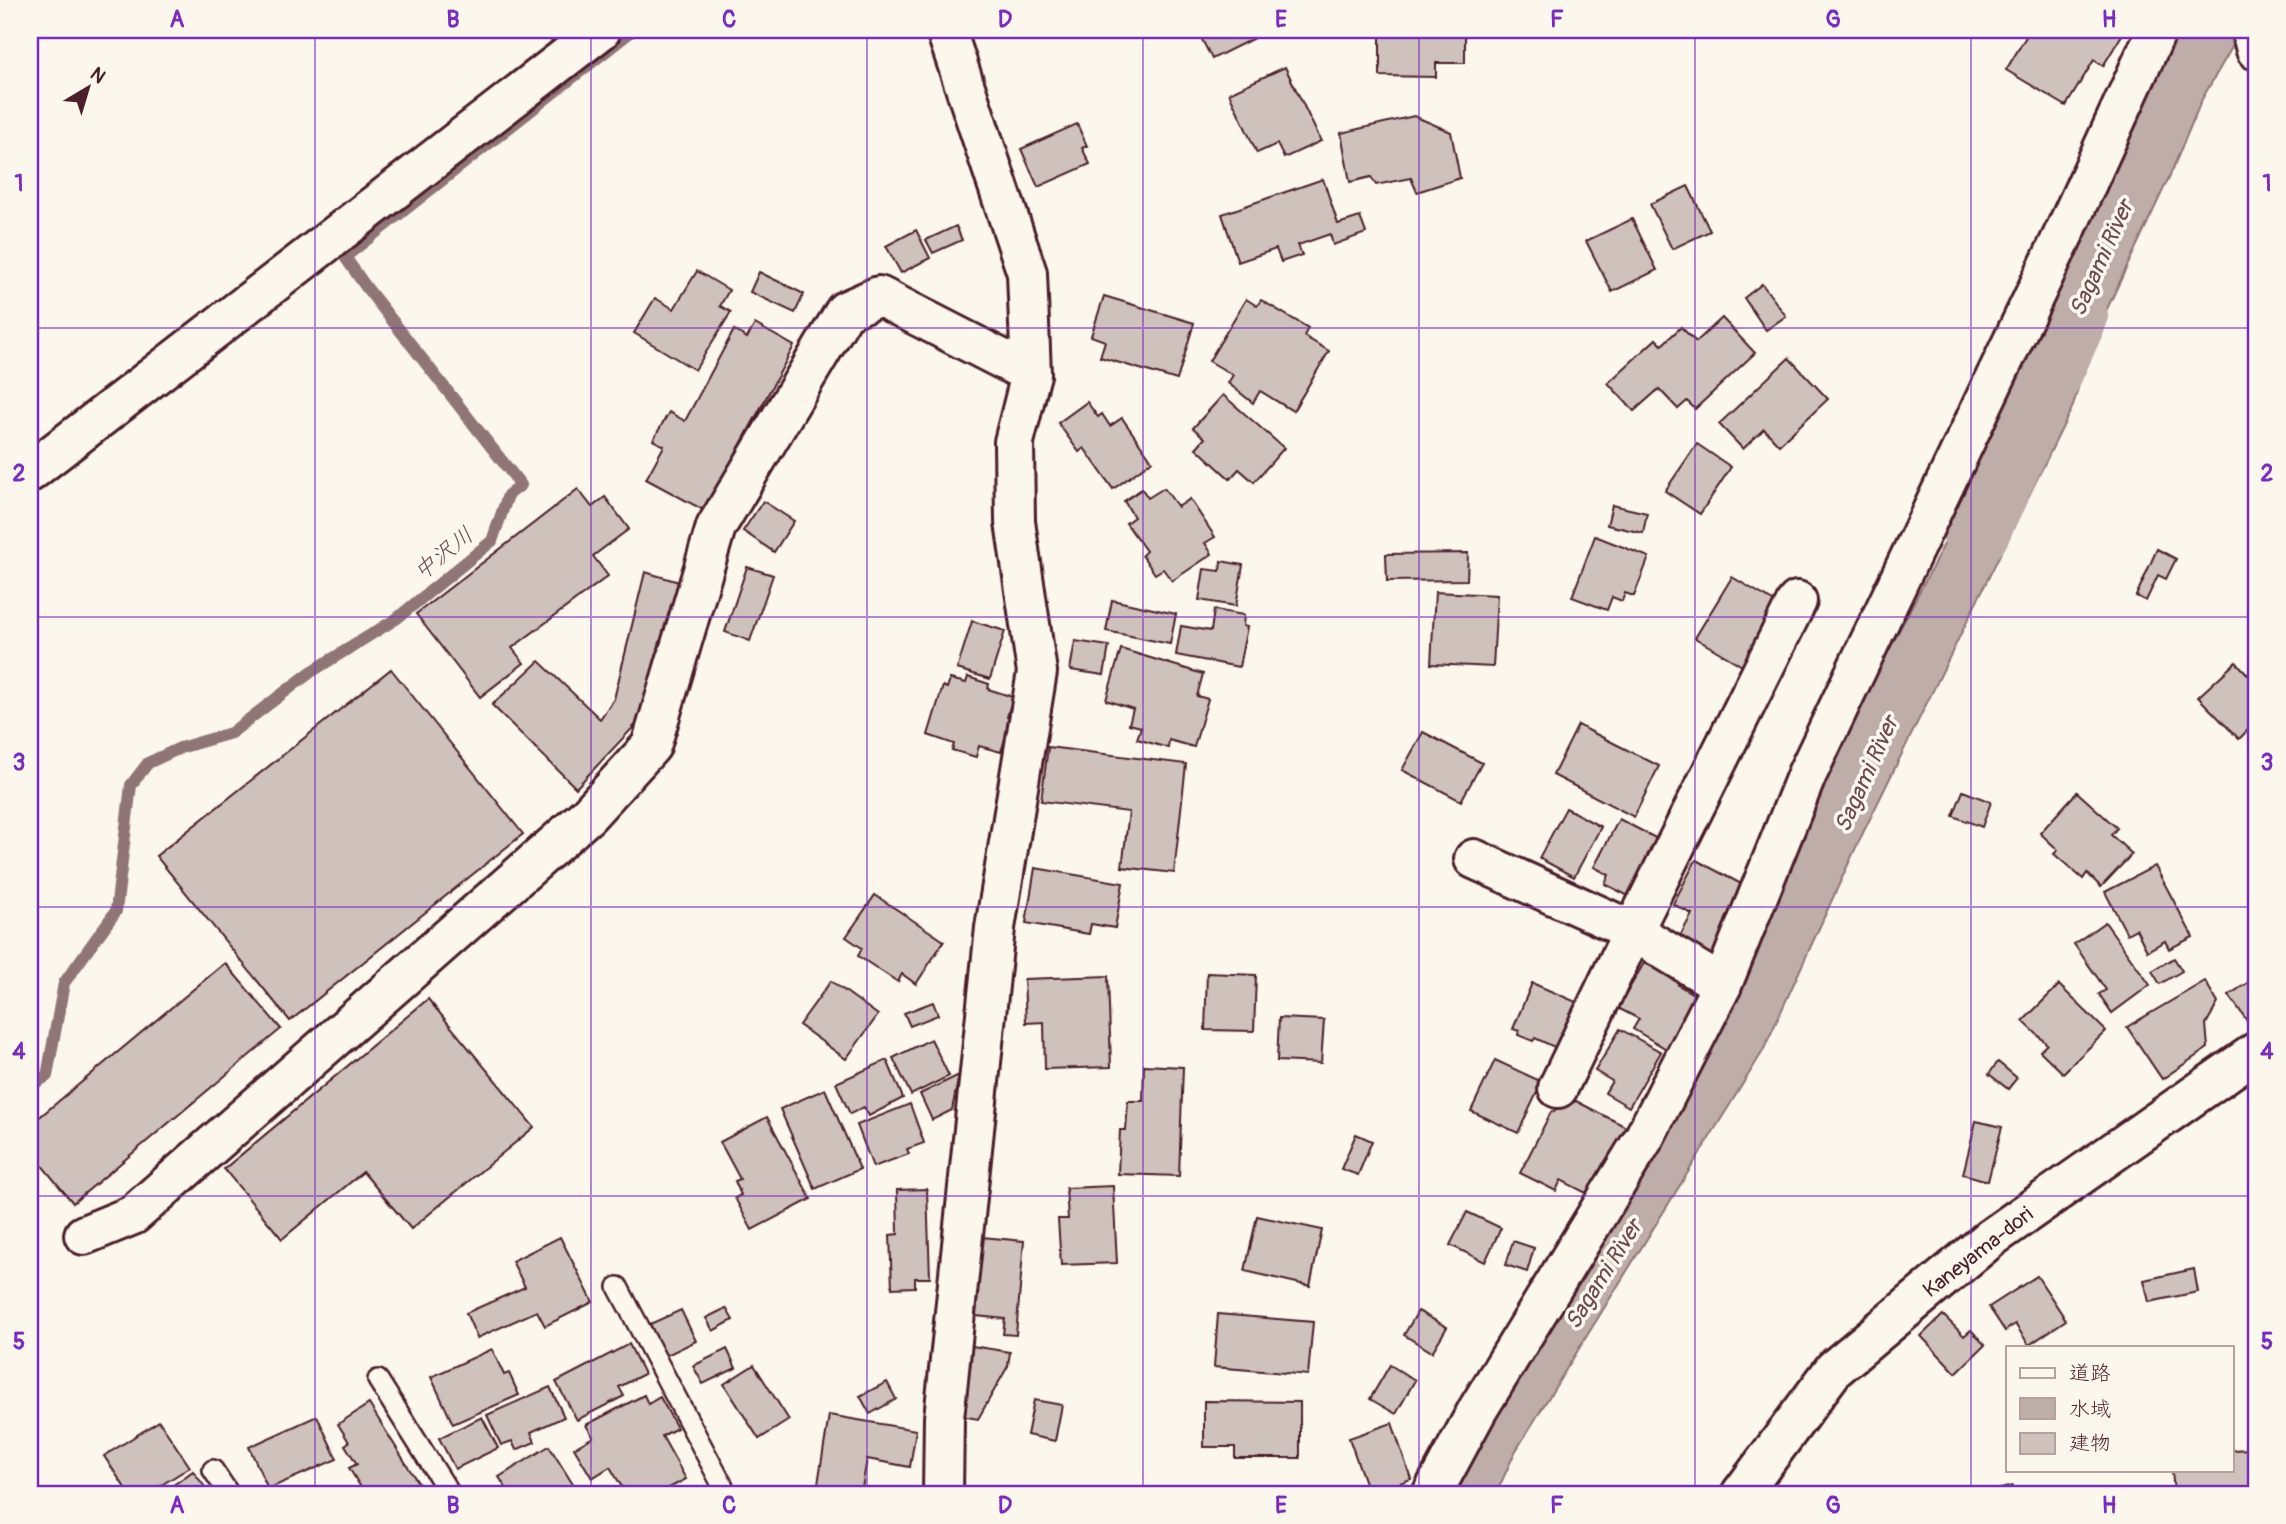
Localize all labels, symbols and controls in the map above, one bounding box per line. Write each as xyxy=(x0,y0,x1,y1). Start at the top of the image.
text: A xyxy=(170,5,185,34)
text: B xyxy=(446,5,460,34)
text: C xyxy=(722,5,736,34)
text: D xyxy=(998,5,1012,34)
text: E xyxy=(1275,5,1287,34)
text: F xyxy=(1550,5,1564,34)
text: G xyxy=(1825,5,1841,34)
text: H xyxy=(2102,5,2116,34)
north arrow xyxy=(52,52,122,122)
text: N xyxy=(85,62,110,89)
text: 1 xyxy=(15,169,24,198)
text: 1 xyxy=(2263,169,2272,198)
water label: Sagami River xyxy=(2063,193,2141,321)
text: 2 xyxy=(13,459,26,488)
text: 2 xyxy=(2261,459,2274,488)
water label: 中沢川 xyxy=(407,520,479,586)
water label: Sagami River xyxy=(1828,709,1906,837)
text: 3 xyxy=(13,748,25,777)
text: 3 xyxy=(2261,748,2273,777)
text: 4 xyxy=(12,1037,26,1066)
text: 4 xyxy=(2260,1037,2274,1066)
street label: Kaneyama-dori xyxy=(1918,1201,2039,1304)
water label: Sagami River xyxy=(1558,1212,1650,1334)
text: 5 xyxy=(13,1327,25,1356)
text: 5 xyxy=(2261,1327,2273,1356)
legend xyxy=(2006,1346,2234,1472)
text: 道路 xyxy=(2069,1360,2111,1387)
text: 水域 xyxy=(2069,1396,2111,1423)
text: 建物 xyxy=(2069,1430,2111,1457)
text: A xyxy=(170,1491,185,1520)
text: B xyxy=(446,1491,460,1520)
text: C xyxy=(722,1491,736,1520)
text: D xyxy=(998,1491,1012,1520)
text: E xyxy=(1275,1491,1287,1520)
text: F xyxy=(1550,1491,1564,1520)
text: G xyxy=(1825,1491,1841,1520)
text: H xyxy=(2102,1491,2116,1520)

